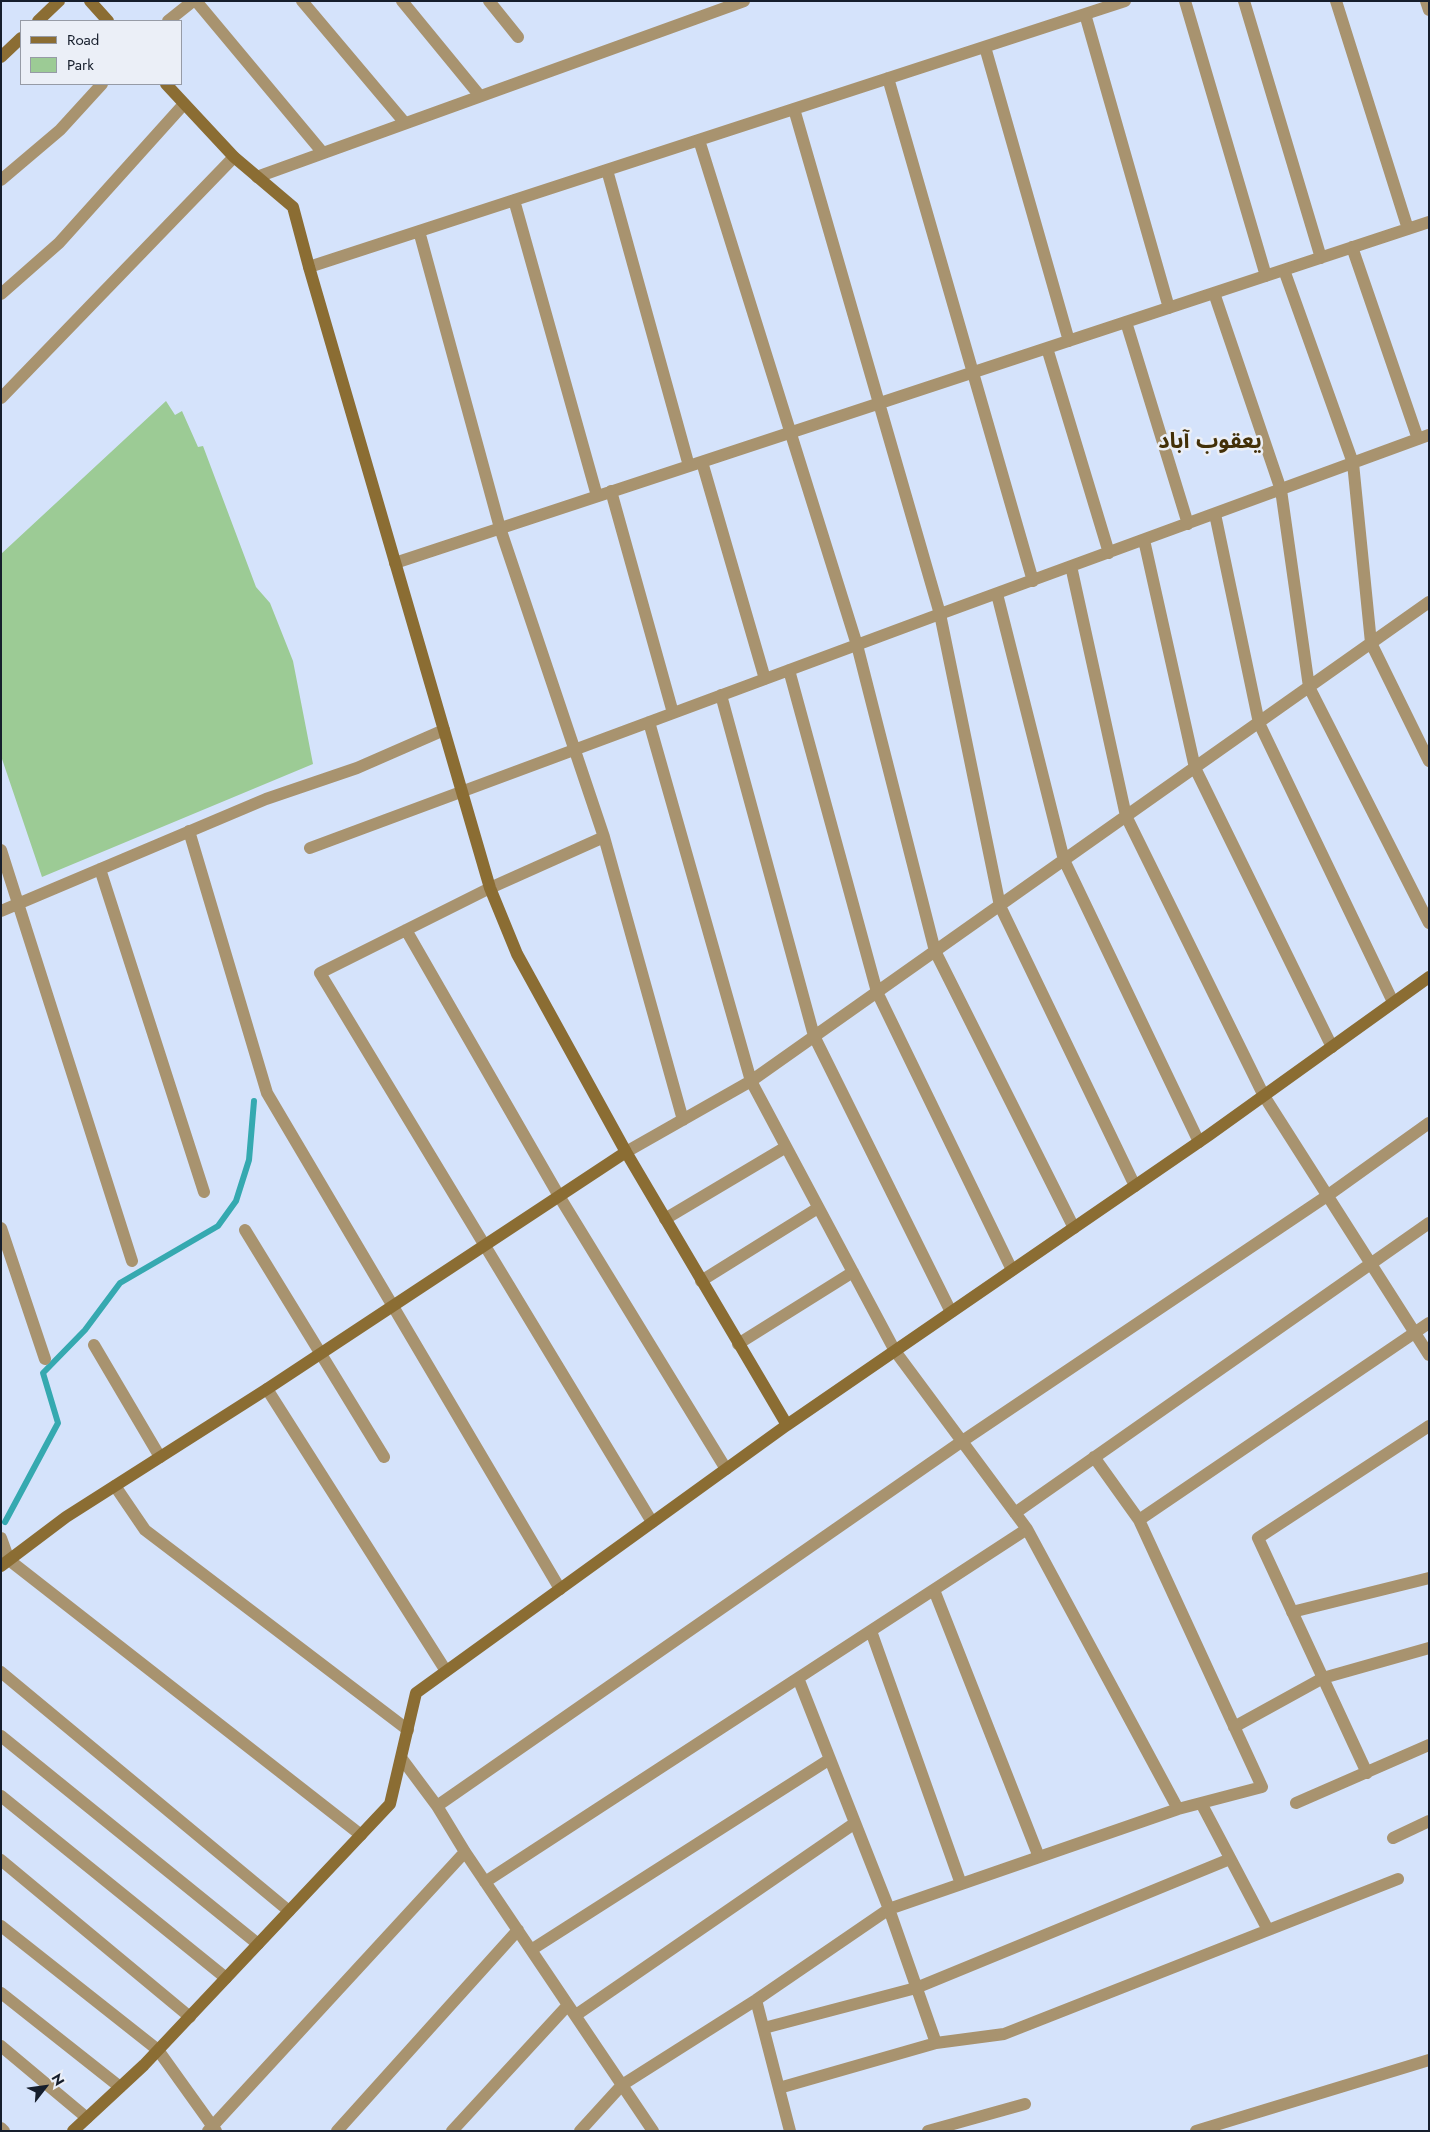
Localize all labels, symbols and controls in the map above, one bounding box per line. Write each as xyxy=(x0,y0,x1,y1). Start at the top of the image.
legend xyxy=(20,20,182,85)
text: Road xyxy=(67,29,99,51)
text: Park xyxy=(67,54,94,76)
district label: یعقوب آباد xyxy=(1158,430,1262,456)
north arrow xyxy=(20,2062,70,2112)
text: N xyxy=(47,2070,69,2089)

